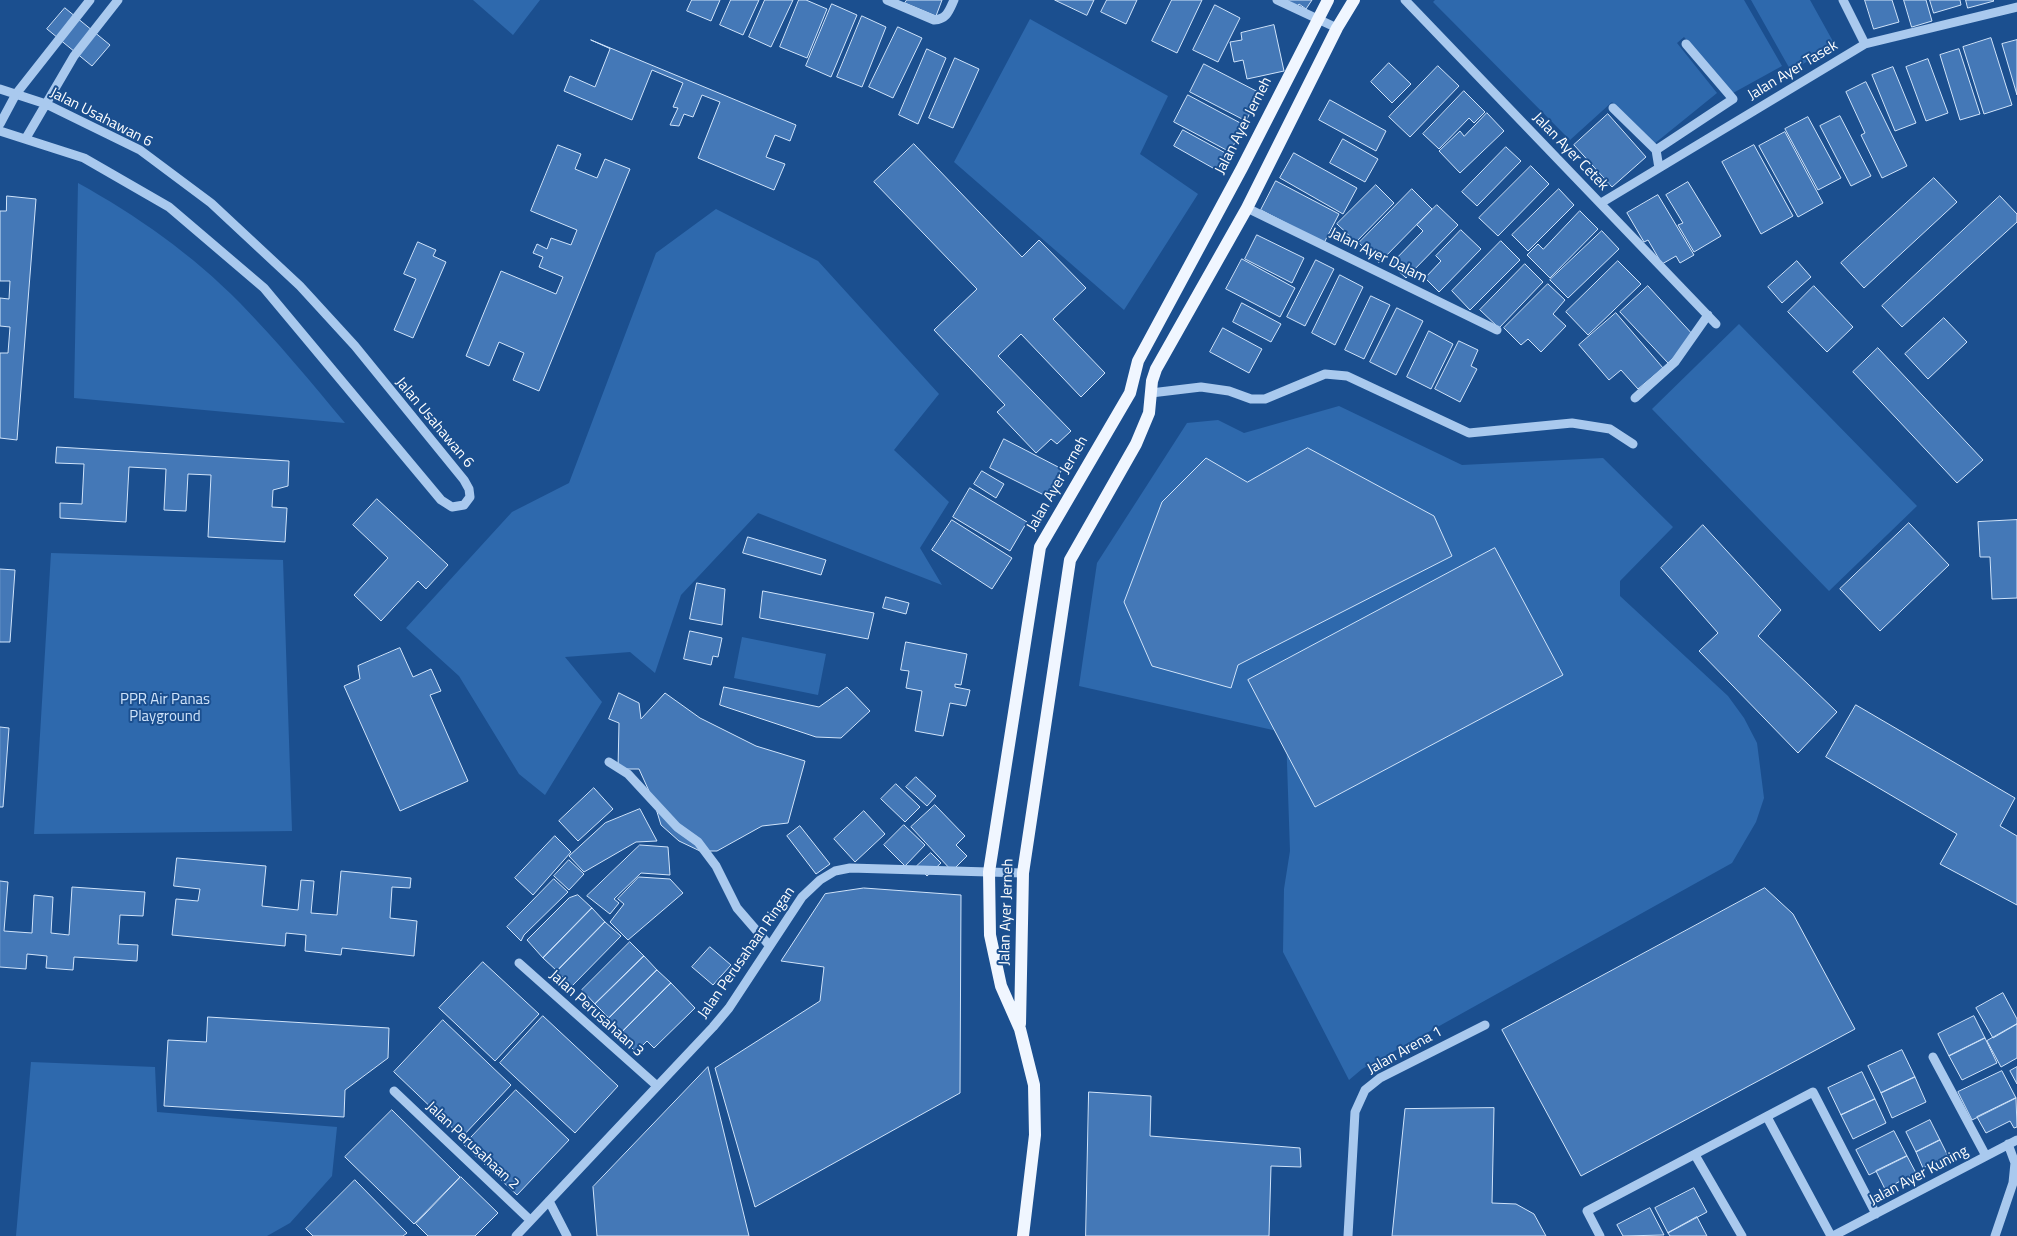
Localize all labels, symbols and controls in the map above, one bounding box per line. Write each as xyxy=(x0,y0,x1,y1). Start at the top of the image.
street label: Jalan Ayer Tasek xyxy=(1745,37,1841,105)
street label: Jalan Ayer Jerneh xyxy=(1212,74,1276,178)
street label: Jalan Usahawan 6 xyxy=(47,84,155,152)
street label: Jalan Ayer Cetek xyxy=(1528,109,1612,195)
street label: Jalan Ayer Dalam xyxy=(1326,225,1430,287)
street label: Jalan Usahawan 6 xyxy=(391,374,477,472)
street label: Jalan Ayer Jerneh xyxy=(1024,433,1092,535)
park label: PPR Air Panas Playground xyxy=(120,691,210,726)
street label: Jalan Ayer Jerneh xyxy=(996,858,1018,966)
street label: Jalan Perusahaan Ringan xyxy=(695,884,799,1022)
street label: Jalan Perusahaan 3 xyxy=(545,967,647,1061)
street label: Jalan Arena 1 xyxy=(1364,1023,1446,1079)
street label: Jalan Perusahaan 2 xyxy=(422,1098,522,1194)
street label: Jalan Ayer Kuning xyxy=(1866,1142,1972,1210)

